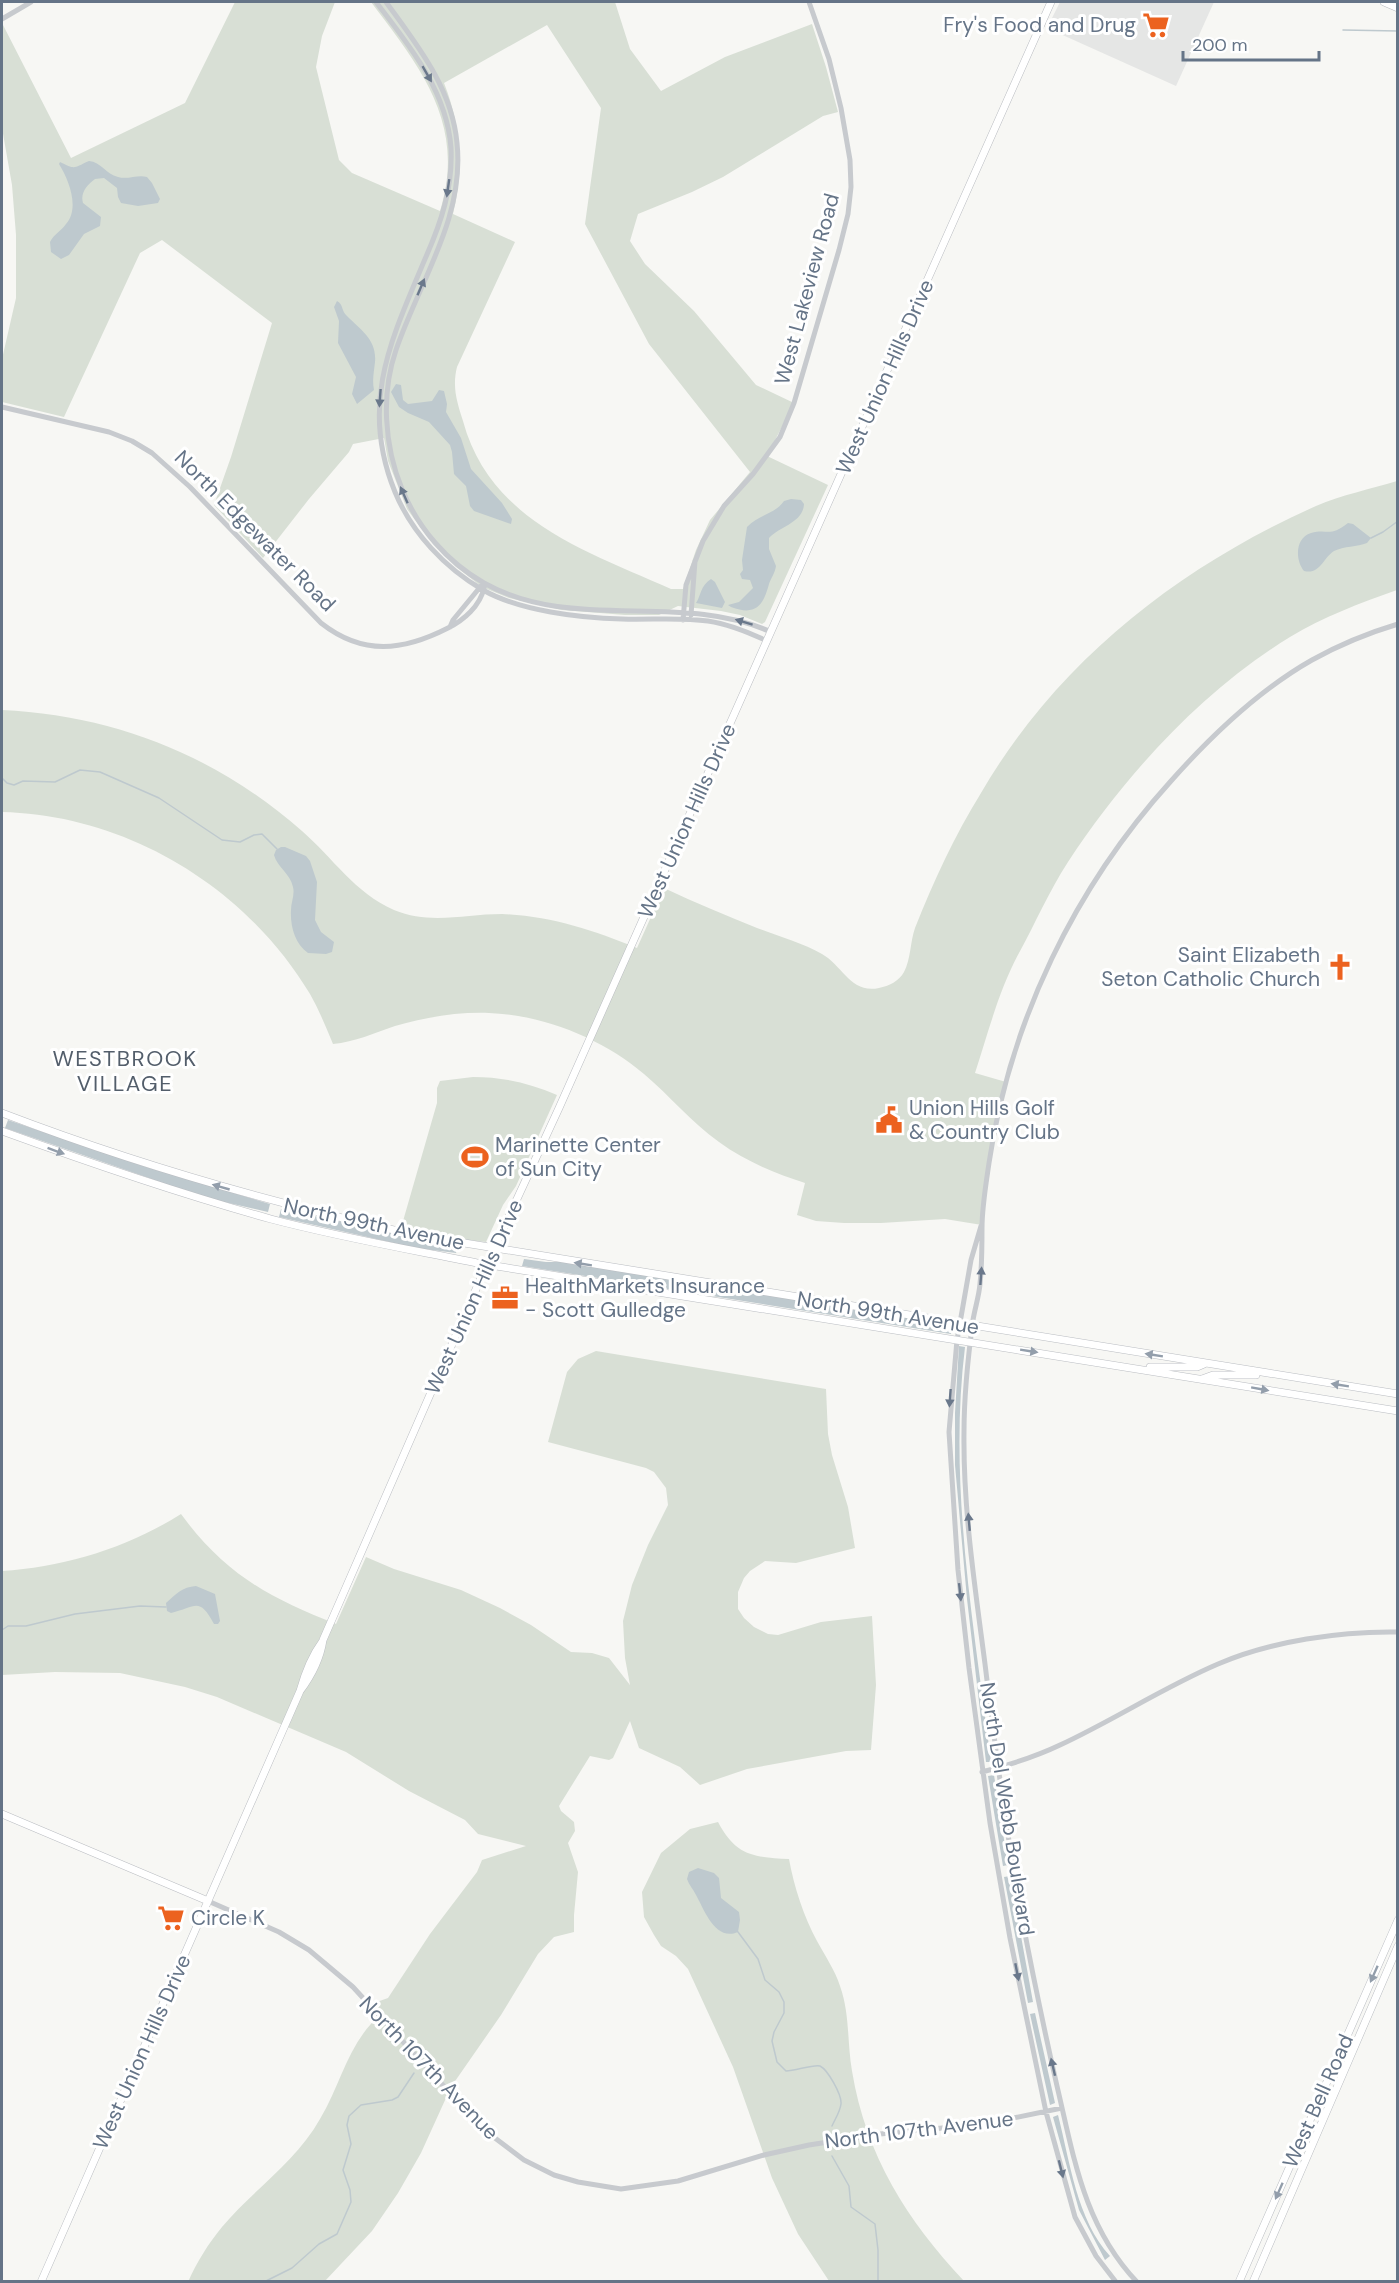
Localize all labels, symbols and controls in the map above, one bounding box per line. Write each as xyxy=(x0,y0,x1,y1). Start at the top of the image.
supermarket icon: Fry's Food and Drug xyxy=(1141,10,1171,40)
place label: Fry's Food and Drug xyxy=(943,11,1136,39)
scale bar xyxy=(1183,24,1320,62)
text: 200 m xyxy=(1192,33,1248,57)
one-way arrow xyxy=(422,66,432,83)
one-way arrow xyxy=(444,178,453,197)
street label: West Lakeview Road xyxy=(768,190,846,388)
street label: West Union Hills Drive xyxy=(829,275,941,479)
one-way arrow xyxy=(417,279,426,296)
one-way arrow xyxy=(375,389,384,408)
street label: North Edgewater Road xyxy=(168,444,342,618)
one-way arrow xyxy=(400,486,409,503)
one-way arrow xyxy=(735,616,753,626)
street label: West Union Hills Drive xyxy=(631,719,743,923)
place label: Saint Elizabeth Seton Catholic Church xyxy=(1101,941,1320,993)
church icon: Saint Elizabeth Seton Catholic Church xyxy=(1325,952,1355,982)
district label: WESTBROOK VILLAGE xyxy=(52,1044,198,1098)
place label: Union Hills Golf & Country Club xyxy=(909,1094,1060,1146)
public building icon: Union Hills Golf & Country Club xyxy=(874,1105,904,1135)
place label: Marinette Center of Sun City xyxy=(495,1131,661,1183)
sports icon: Marinette Center of Sun City xyxy=(460,1142,490,1172)
one-way arrow xyxy=(48,1146,66,1156)
one-way arrow xyxy=(212,1182,230,1191)
street label: North 99th Avenue xyxy=(281,1191,467,1257)
street label: West Union Hills Drive xyxy=(418,1195,530,1399)
one-way arrow xyxy=(574,1259,593,1268)
one-way arrow xyxy=(976,1266,985,1285)
place label: HealthMarkets Insurance - Scott Gulledge xyxy=(525,1272,765,1324)
office icon: HealthMarkets Insurance - Scott Gulledge xyxy=(490,1283,520,1313)
street label: North 99th Avenue xyxy=(795,1285,981,1341)
one-way arrow xyxy=(1019,1347,1038,1356)
one-way arrow xyxy=(1144,1351,1163,1360)
one-way arrow xyxy=(1330,1381,1349,1390)
one-way arrow xyxy=(1250,1384,1269,1393)
one-way arrow xyxy=(946,1388,955,1407)
one-way arrow xyxy=(964,1513,974,1532)
one-way arrow xyxy=(955,1583,965,1602)
street label: North Del Webb Boulevard xyxy=(973,1680,1041,1938)
supermarket icon: Circle K xyxy=(156,1903,186,1933)
place label: Circle K xyxy=(191,1904,265,1932)
street label: West Union Hills Drive xyxy=(86,1950,198,2154)
one-way arrow xyxy=(1013,1963,1022,1982)
one-way arrow xyxy=(1369,1965,1379,1983)
street label: North 107th Avenue xyxy=(353,1990,505,2146)
street label: West Bell Road xyxy=(1276,2030,1360,2172)
one-way arrow xyxy=(1047,2058,1057,2077)
street label: North 107th Avenue xyxy=(823,2105,1015,2155)
one-way arrow xyxy=(1056,2159,1066,2178)
one-way arrow xyxy=(1274,2182,1284,2200)

